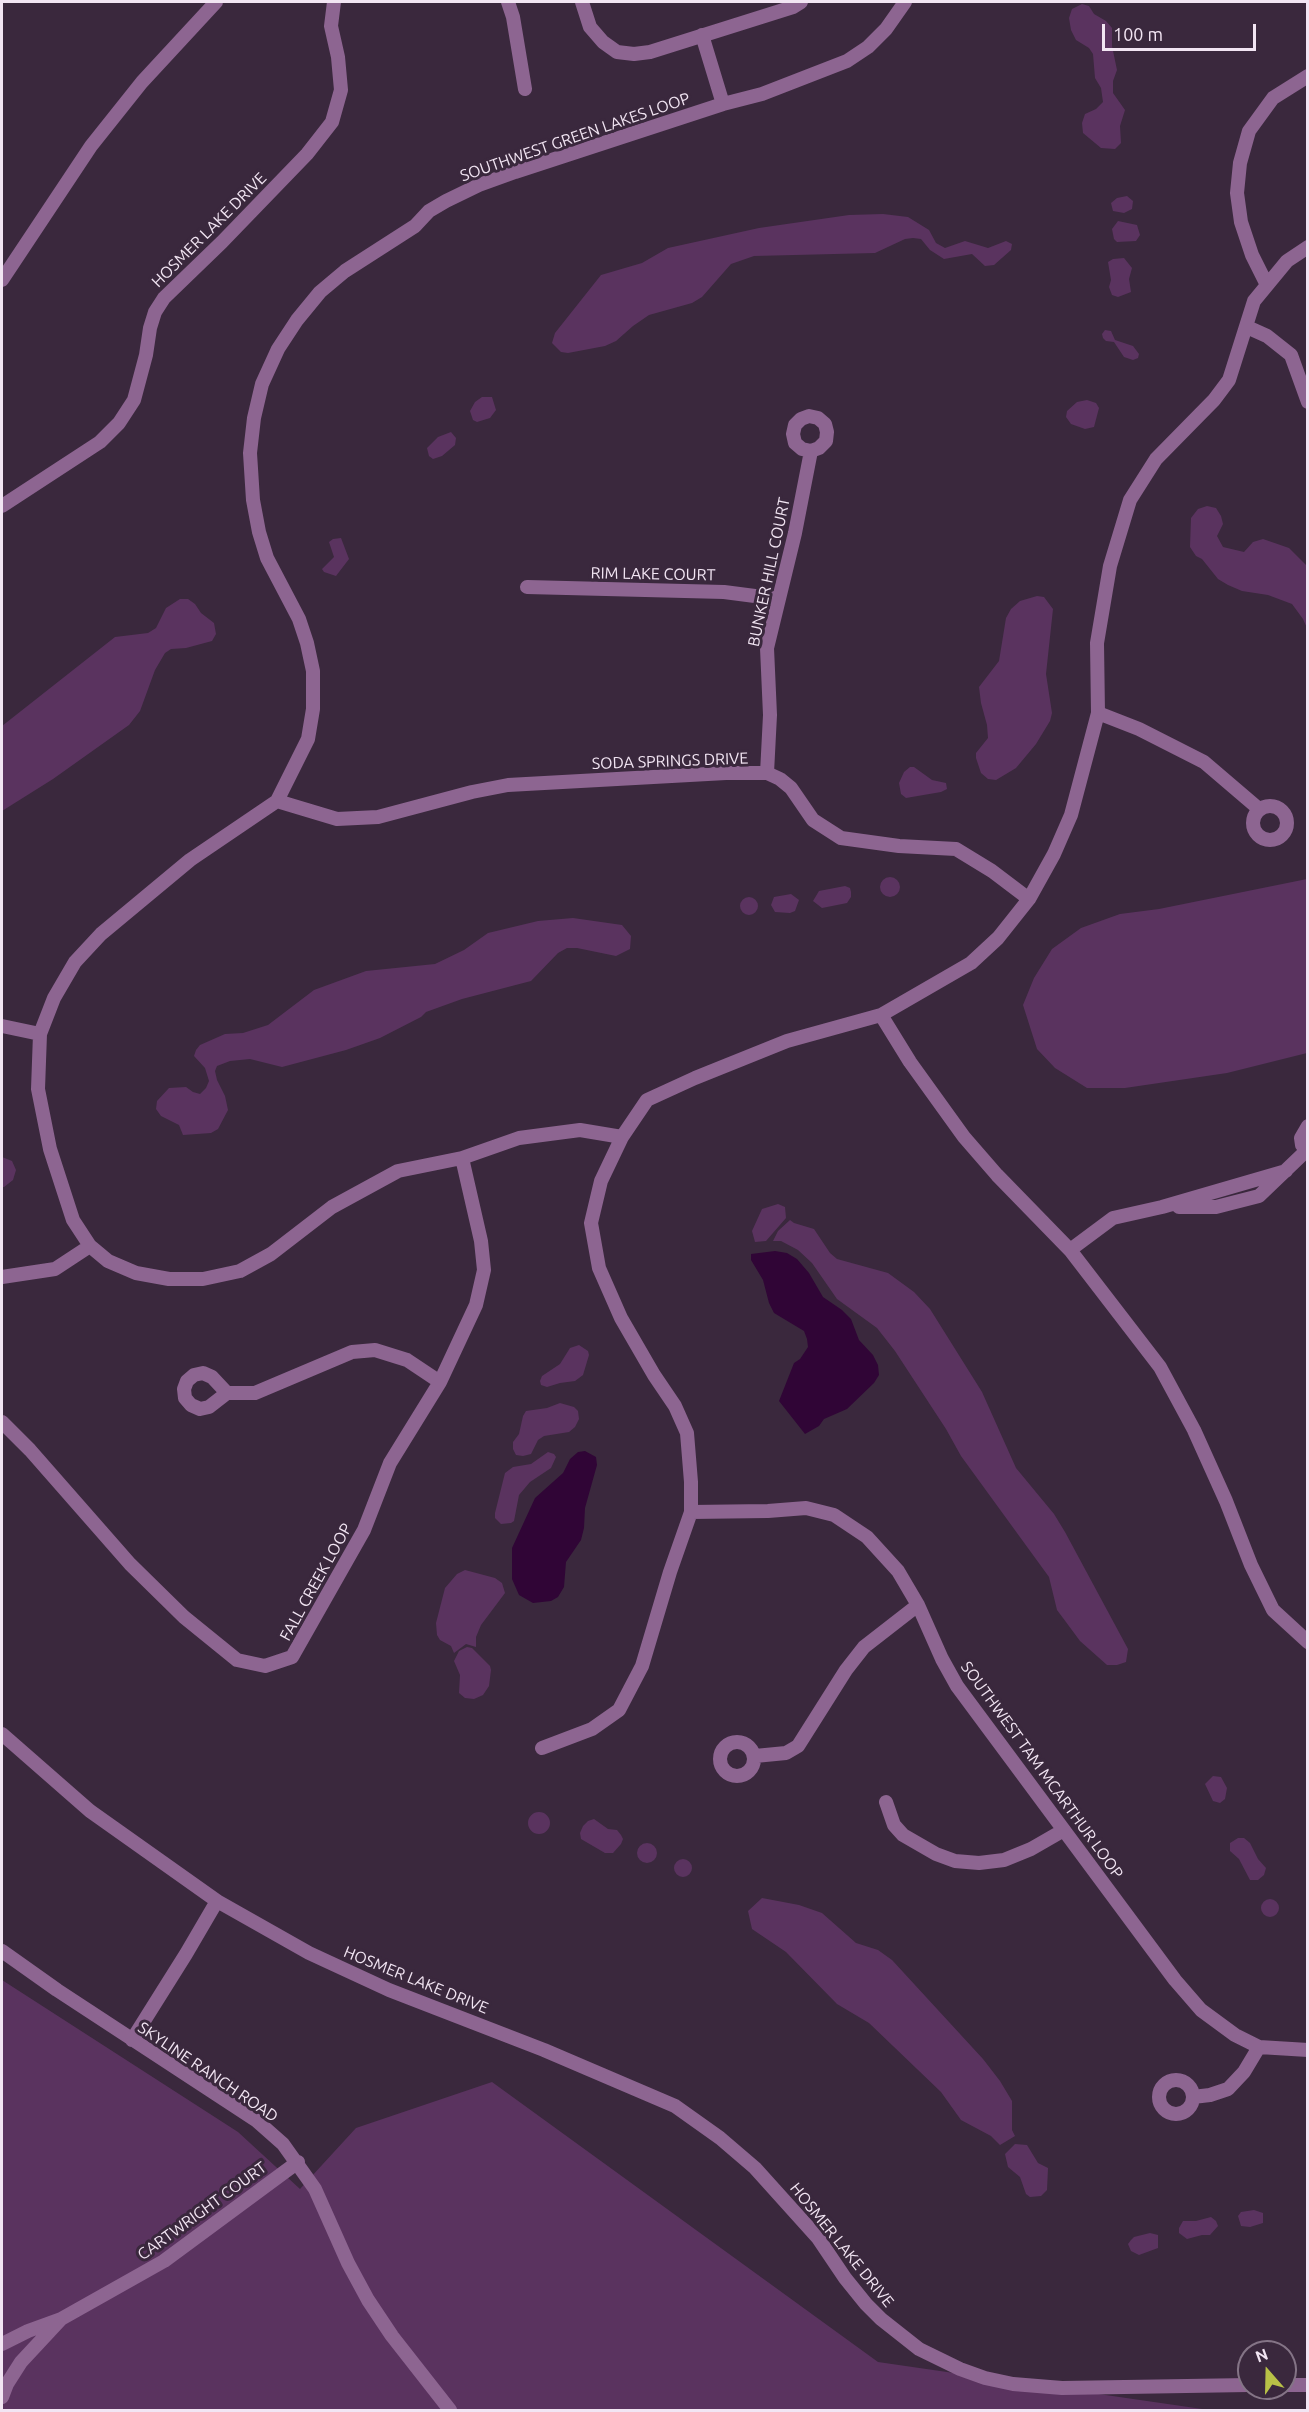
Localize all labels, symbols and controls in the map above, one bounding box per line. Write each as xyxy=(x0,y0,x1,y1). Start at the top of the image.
scale bar xyxy=(1105,12,1260,50)
text: 100 m xyxy=(1113,24,1163,44)
street label: SOUTHWEST GREEN LAKES LOOP xyxy=(458,89,692,185)
street label: HOSMER LAKE DRIVE xyxy=(148,169,270,291)
street label: BUNKER HILL COURT xyxy=(744,496,794,648)
street label: RIM LAKE COURT xyxy=(590,563,716,585)
street label: SODA SPRINGS DRIVE xyxy=(591,749,749,773)
street label: FALL CREEK LOOP xyxy=(276,1520,356,1644)
street label: SOUTHWEST TAM MCARTHUR LOOP xyxy=(957,1658,1127,1882)
street label: HOSMER LAKE DRIVE xyxy=(341,1942,491,2018)
street label: SKYLINE RANCH ROAD xyxy=(134,2018,282,2126)
street label: CARTWRIGHT COURT xyxy=(134,2158,270,2264)
street label: HOSMER LAKE DRIVE xyxy=(786,2179,898,2311)
north arrow xyxy=(1237,2340,1297,2400)
text: N xyxy=(1253,2344,1270,2365)

